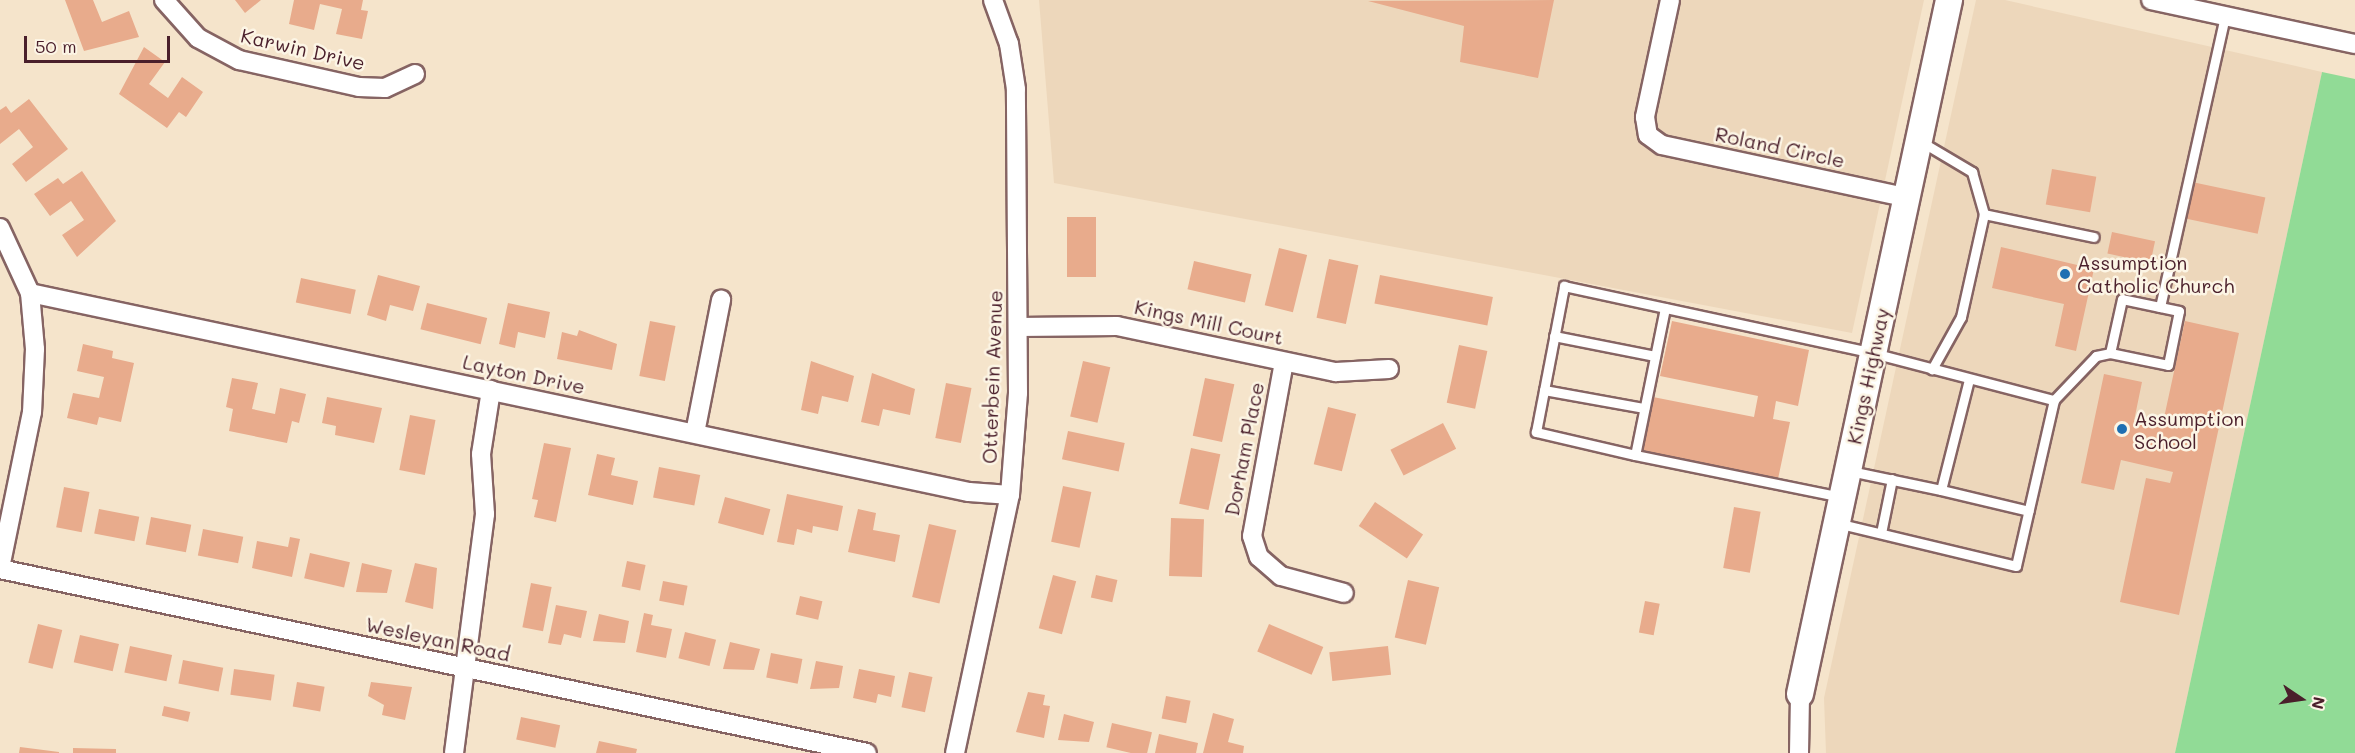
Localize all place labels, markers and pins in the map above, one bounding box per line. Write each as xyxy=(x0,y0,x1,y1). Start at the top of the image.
place label: Assumption Catholic Church xyxy=(2077,250,2235,297)
marker: Assumption Catholic Church xyxy=(2058,267,2072,281)
place label: Assumption School xyxy=(2134,406,2244,453)
marker: Assumption School xyxy=(2115,422,2129,436)

